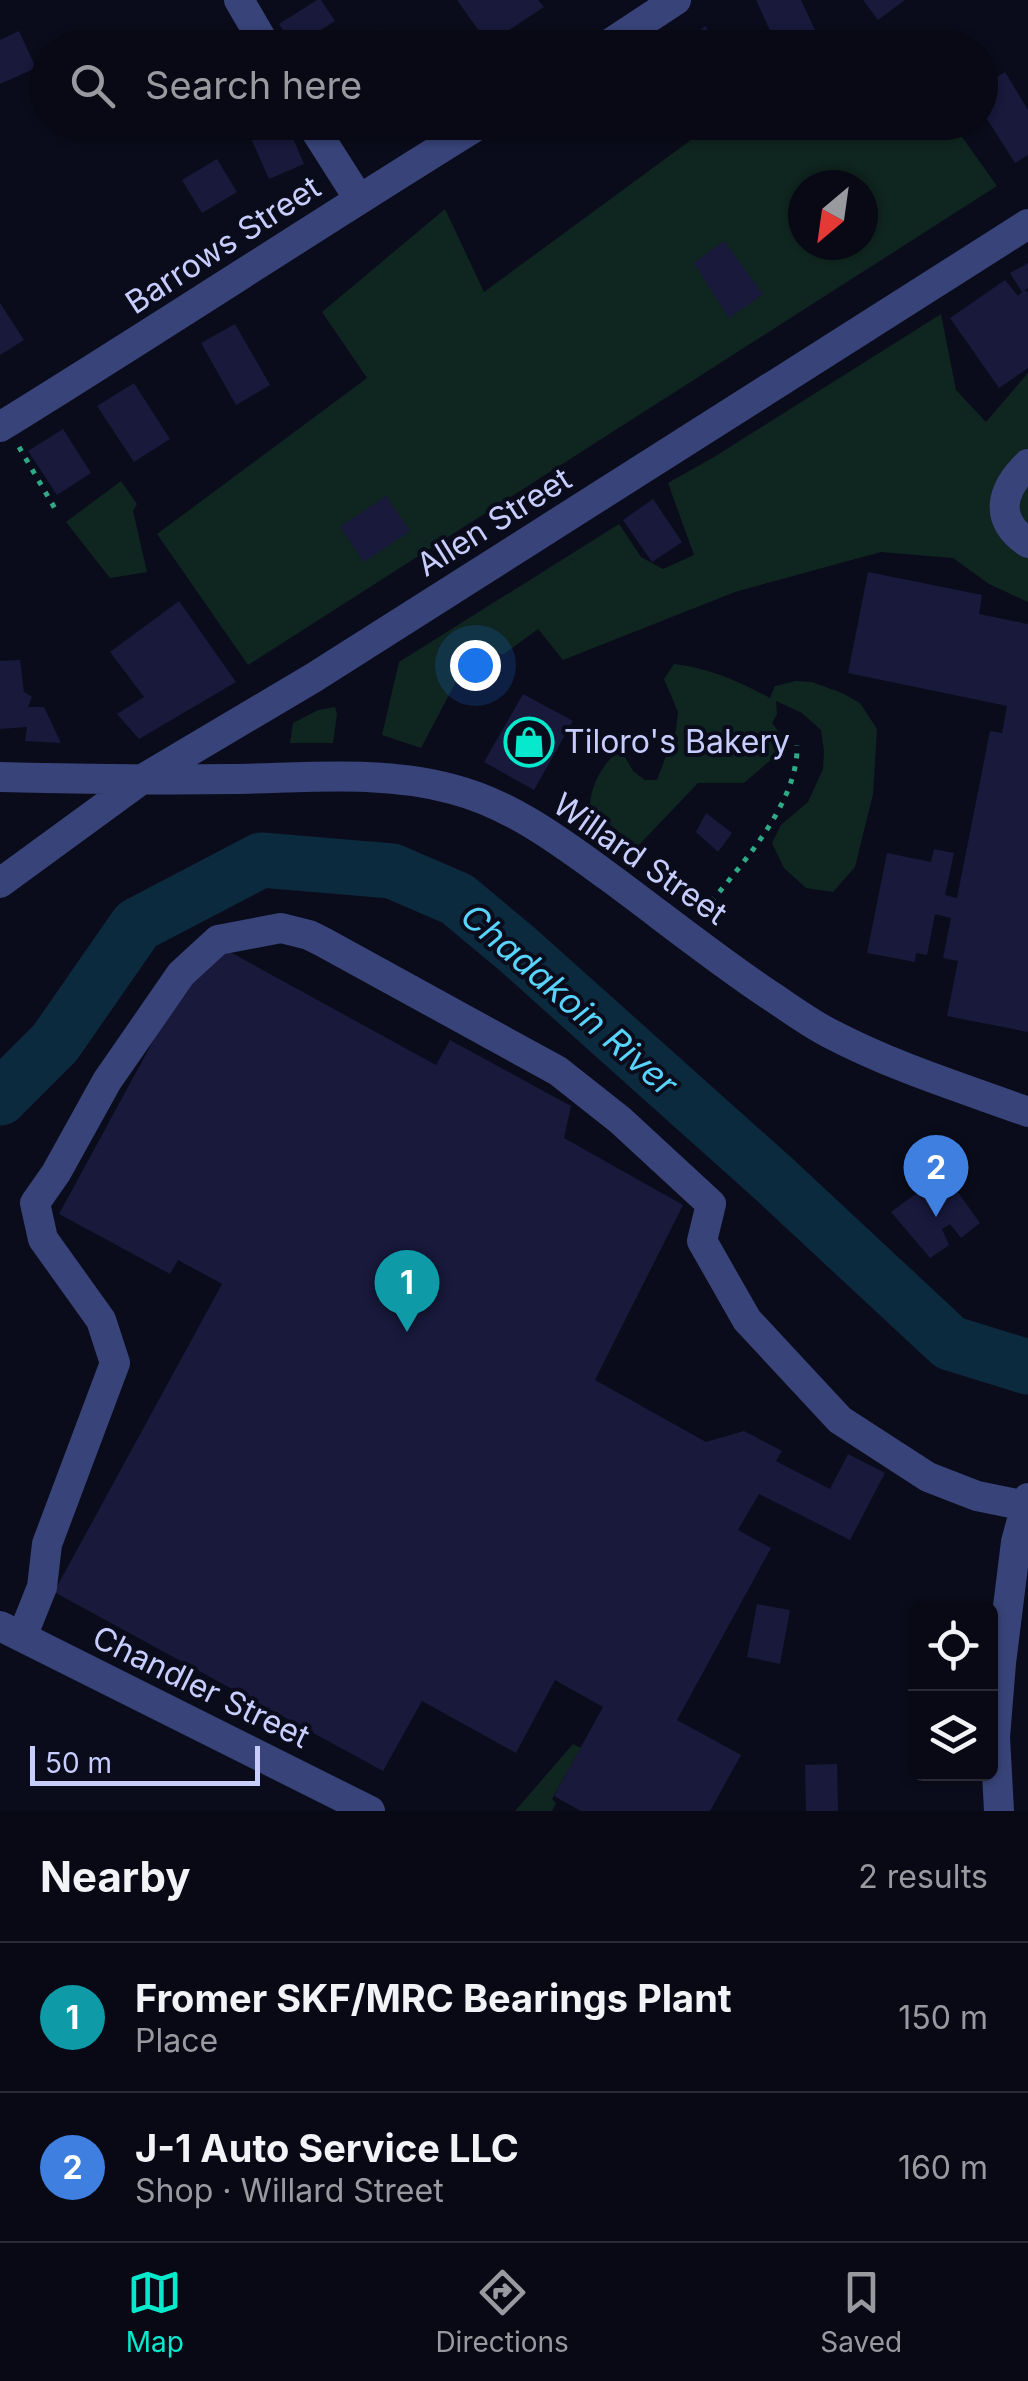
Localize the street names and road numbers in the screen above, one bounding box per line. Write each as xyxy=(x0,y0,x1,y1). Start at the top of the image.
street label: Barrows Street xyxy=(118,167,327,322)
street label: Allen Street xyxy=(409,459,578,584)
street label: Willard Street xyxy=(546,784,735,933)
street label: Chandler Street xyxy=(86,1617,316,1756)

